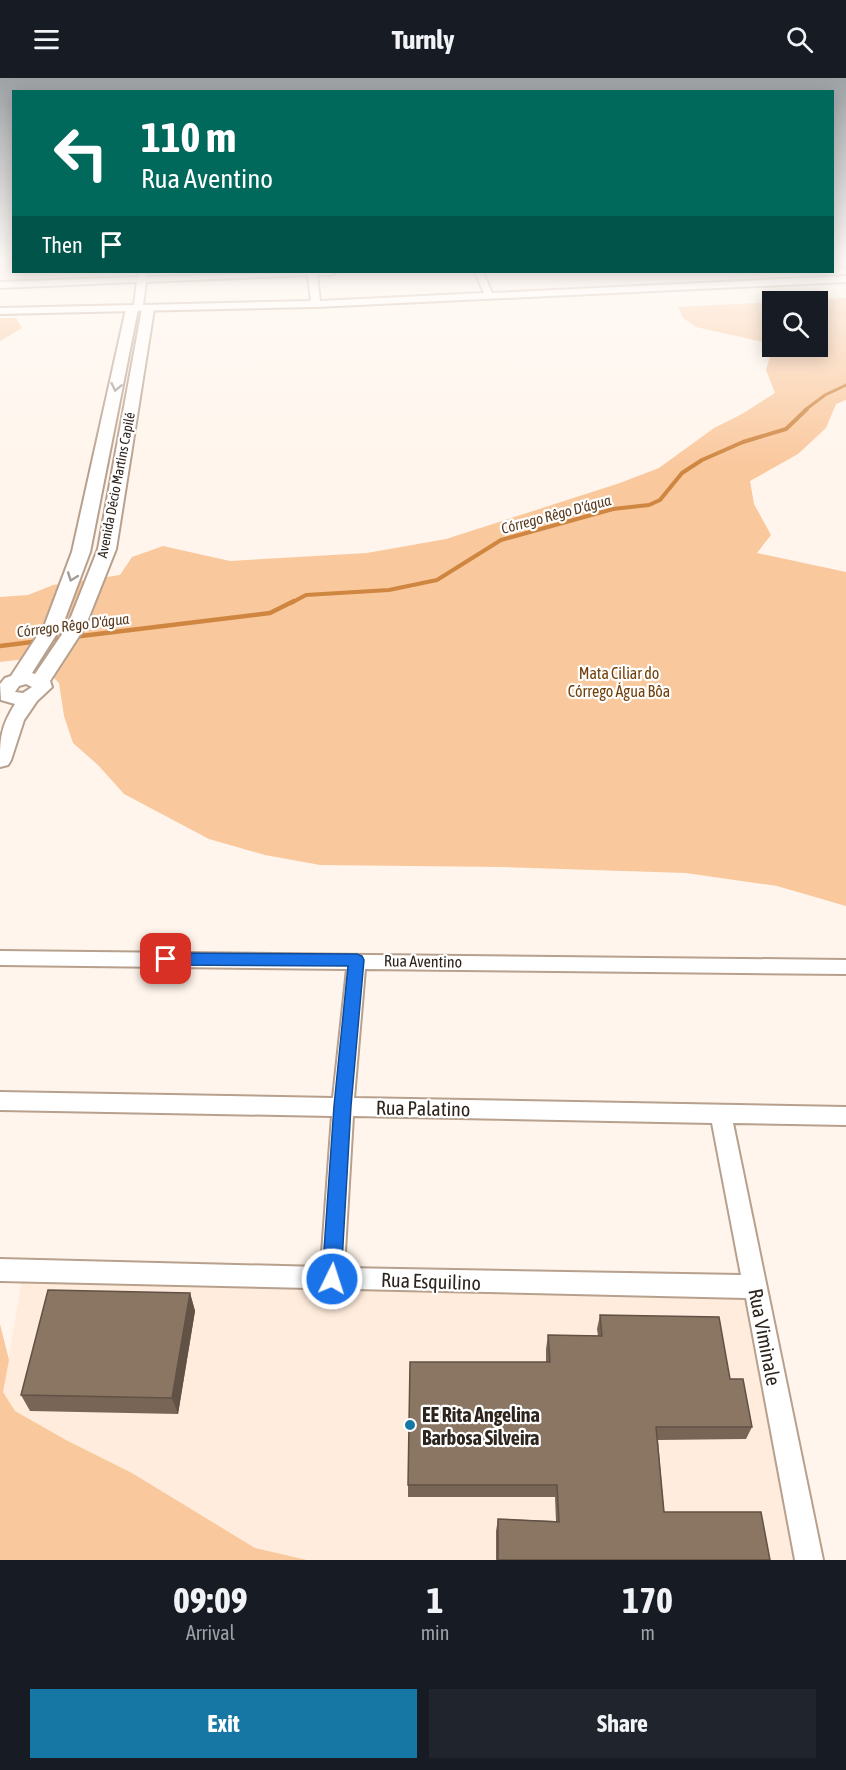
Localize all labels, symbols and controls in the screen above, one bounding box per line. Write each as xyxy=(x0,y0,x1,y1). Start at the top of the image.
icon: menu xyxy=(30,23,63,56)
icon: search xyxy=(783,23,816,56)
text: Turnly xyxy=(392,24,454,55)
text: 110 m xyxy=(141,113,236,161)
icon: left xyxy=(42,114,120,192)
text: Rua Aventino xyxy=(141,163,273,194)
icon: arrive xyxy=(95,228,128,261)
text: Then xyxy=(42,232,83,258)
map controls xyxy=(762,291,828,357)
button: search xyxy=(762,291,828,357)
one-way arrow xyxy=(110,382,123,392)
street label: Avenida Décio Martins Capilé xyxy=(94,411,138,559)
water label: Córrego Rêgo D'água xyxy=(499,491,613,537)
one-way arrow xyxy=(67,571,79,582)
water label: Córrego Rêgo D'água xyxy=(16,610,130,640)
park label: Mata Ciliar do Córrego Água Bôa xyxy=(568,664,670,701)
pin xyxy=(140,933,191,984)
icon: arrive xyxy=(149,942,182,975)
street label: Rua Aventino xyxy=(384,951,462,971)
street label: Rua Palatino xyxy=(376,1096,470,1120)
position arrow xyxy=(300,1247,364,1311)
street label: Rua Esquilino xyxy=(381,1268,481,1294)
street label: Rua Viminale xyxy=(744,1287,786,1387)
place label: EE Rita Angelina Barbosa Silveira xyxy=(422,1403,540,1449)
marker: EE Rita Angelina Barbosa Silveira xyxy=(403,1418,417,1432)
text: 09:09 xyxy=(173,1579,248,1621)
text: 1 xyxy=(427,1579,443,1621)
text: 170 xyxy=(622,1579,673,1621)
text: Arrival xyxy=(186,1621,235,1644)
text: min xyxy=(421,1621,449,1644)
text: m xyxy=(640,1621,655,1644)
button: Exit xyxy=(30,1689,417,1758)
button: Share xyxy=(429,1689,816,1758)

